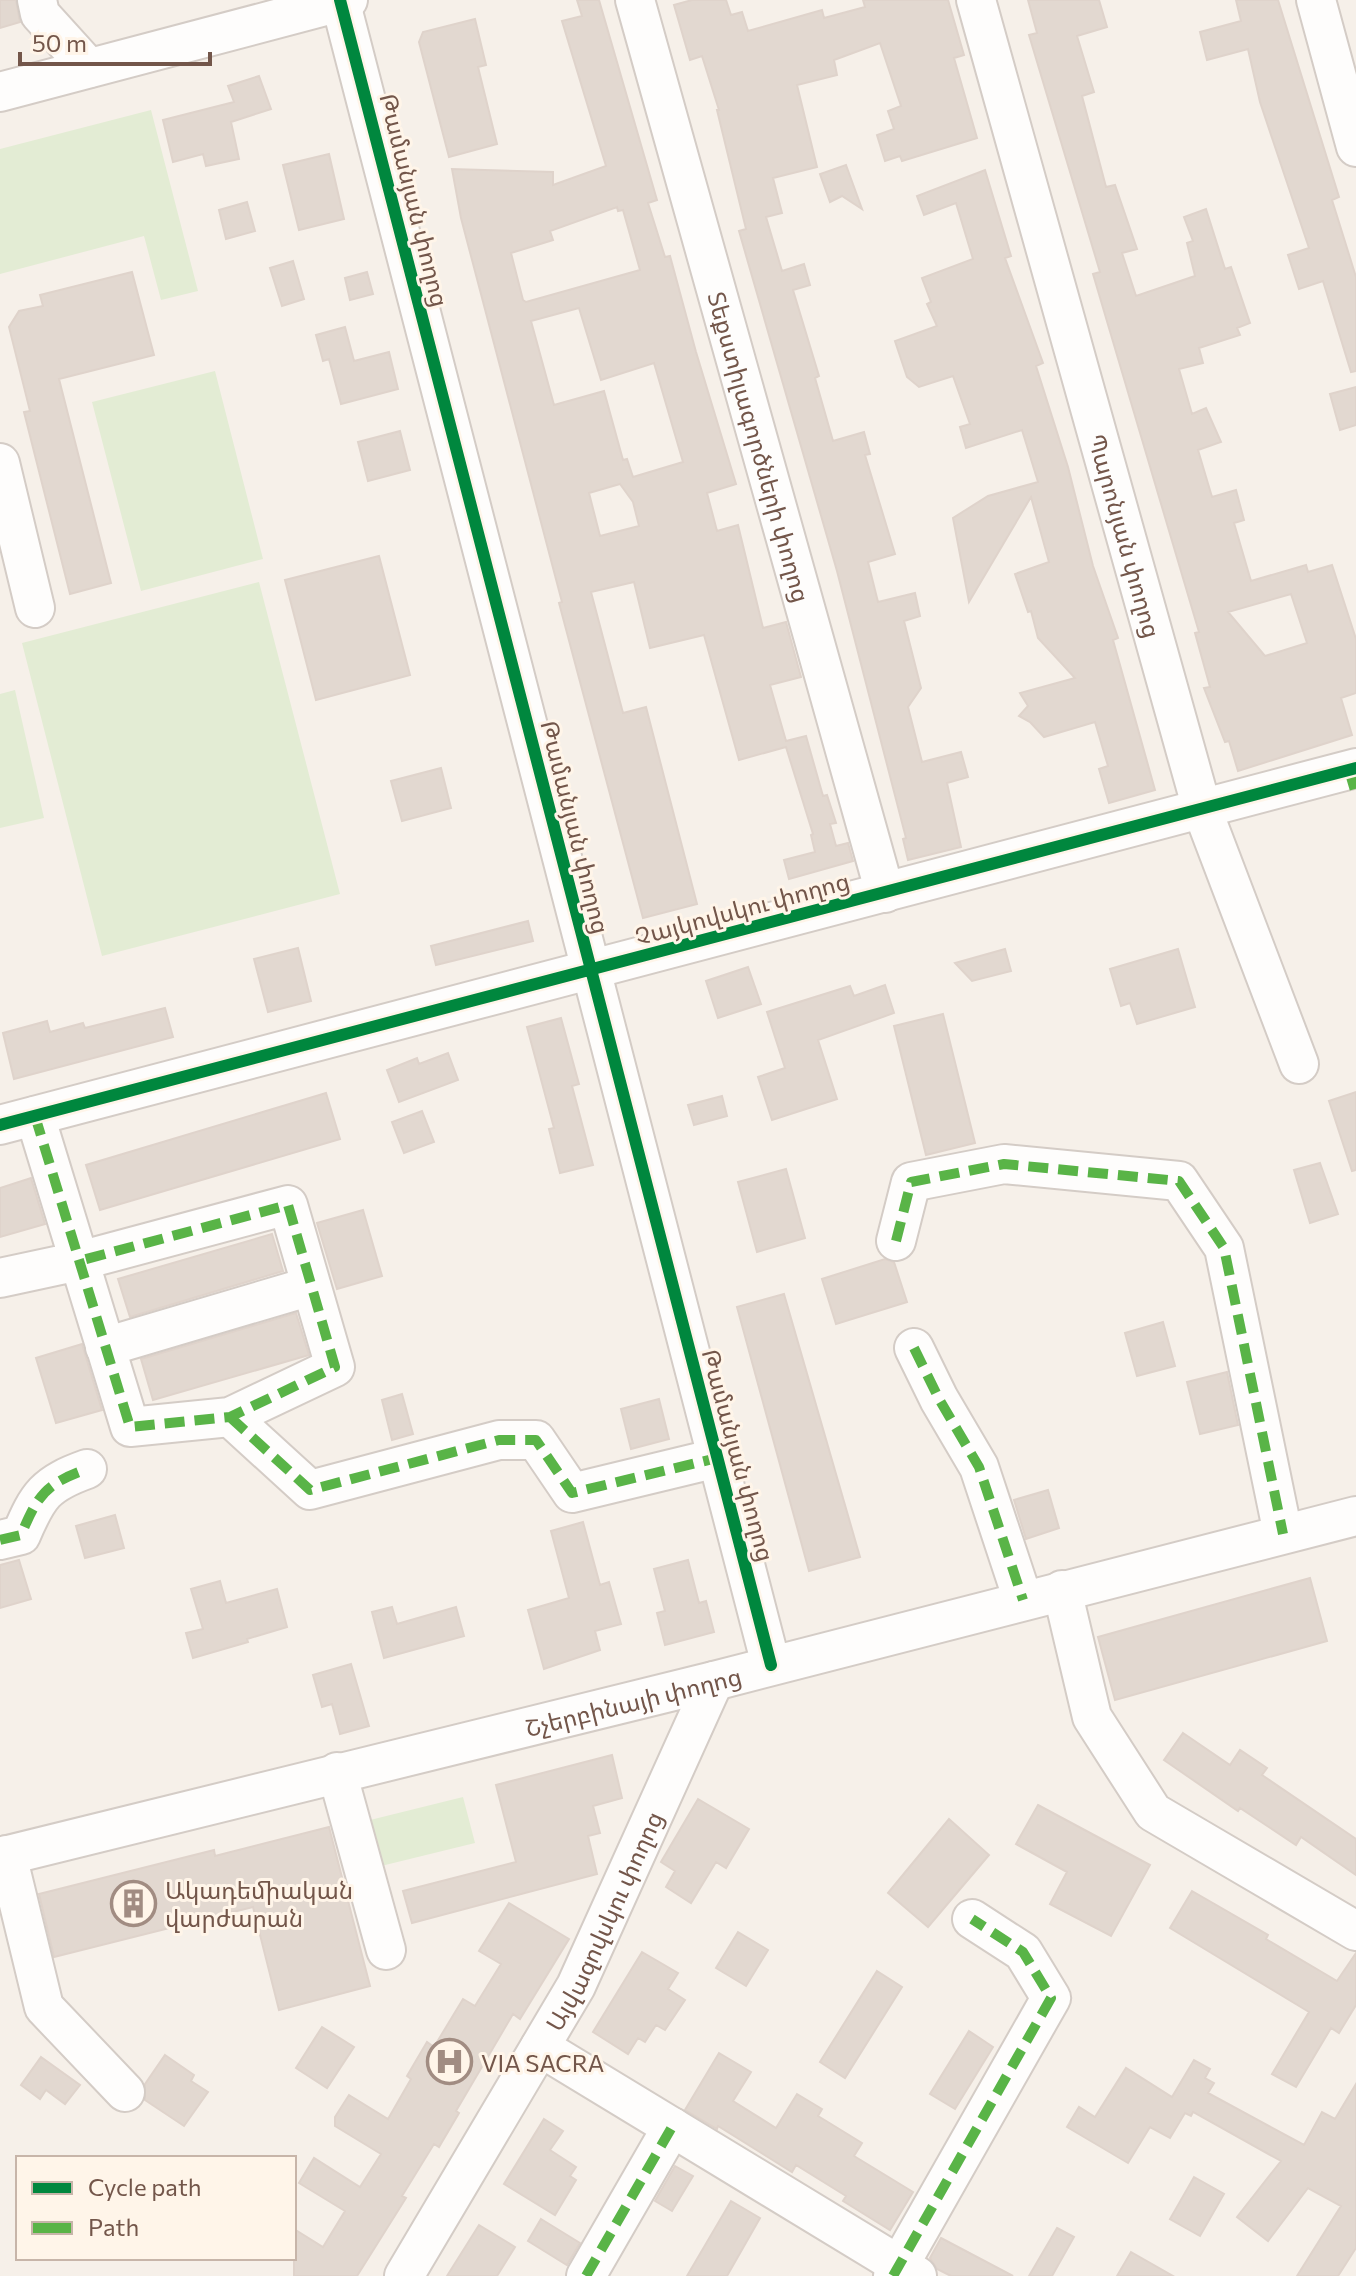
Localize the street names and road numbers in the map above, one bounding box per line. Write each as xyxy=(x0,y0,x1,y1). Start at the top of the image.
street label: Թամանյան փողոց xyxy=(373,90,456,310)
street label: Տեքստիլագործների փողոց xyxy=(703,288,817,606)
street label: Պարոնյան փողոց xyxy=(1083,430,1168,641)
street label: Թամանյան փողոց xyxy=(534,717,617,937)
street label: Չայկովսկու փողոց xyxy=(632,865,853,952)
street label: Թամանյան փողոց xyxy=(696,1345,781,1565)
street label: Շչերբինայի փողոց xyxy=(522,1660,744,1742)
street label: Այվազովսկու փողոց xyxy=(539,1806,669,2035)

